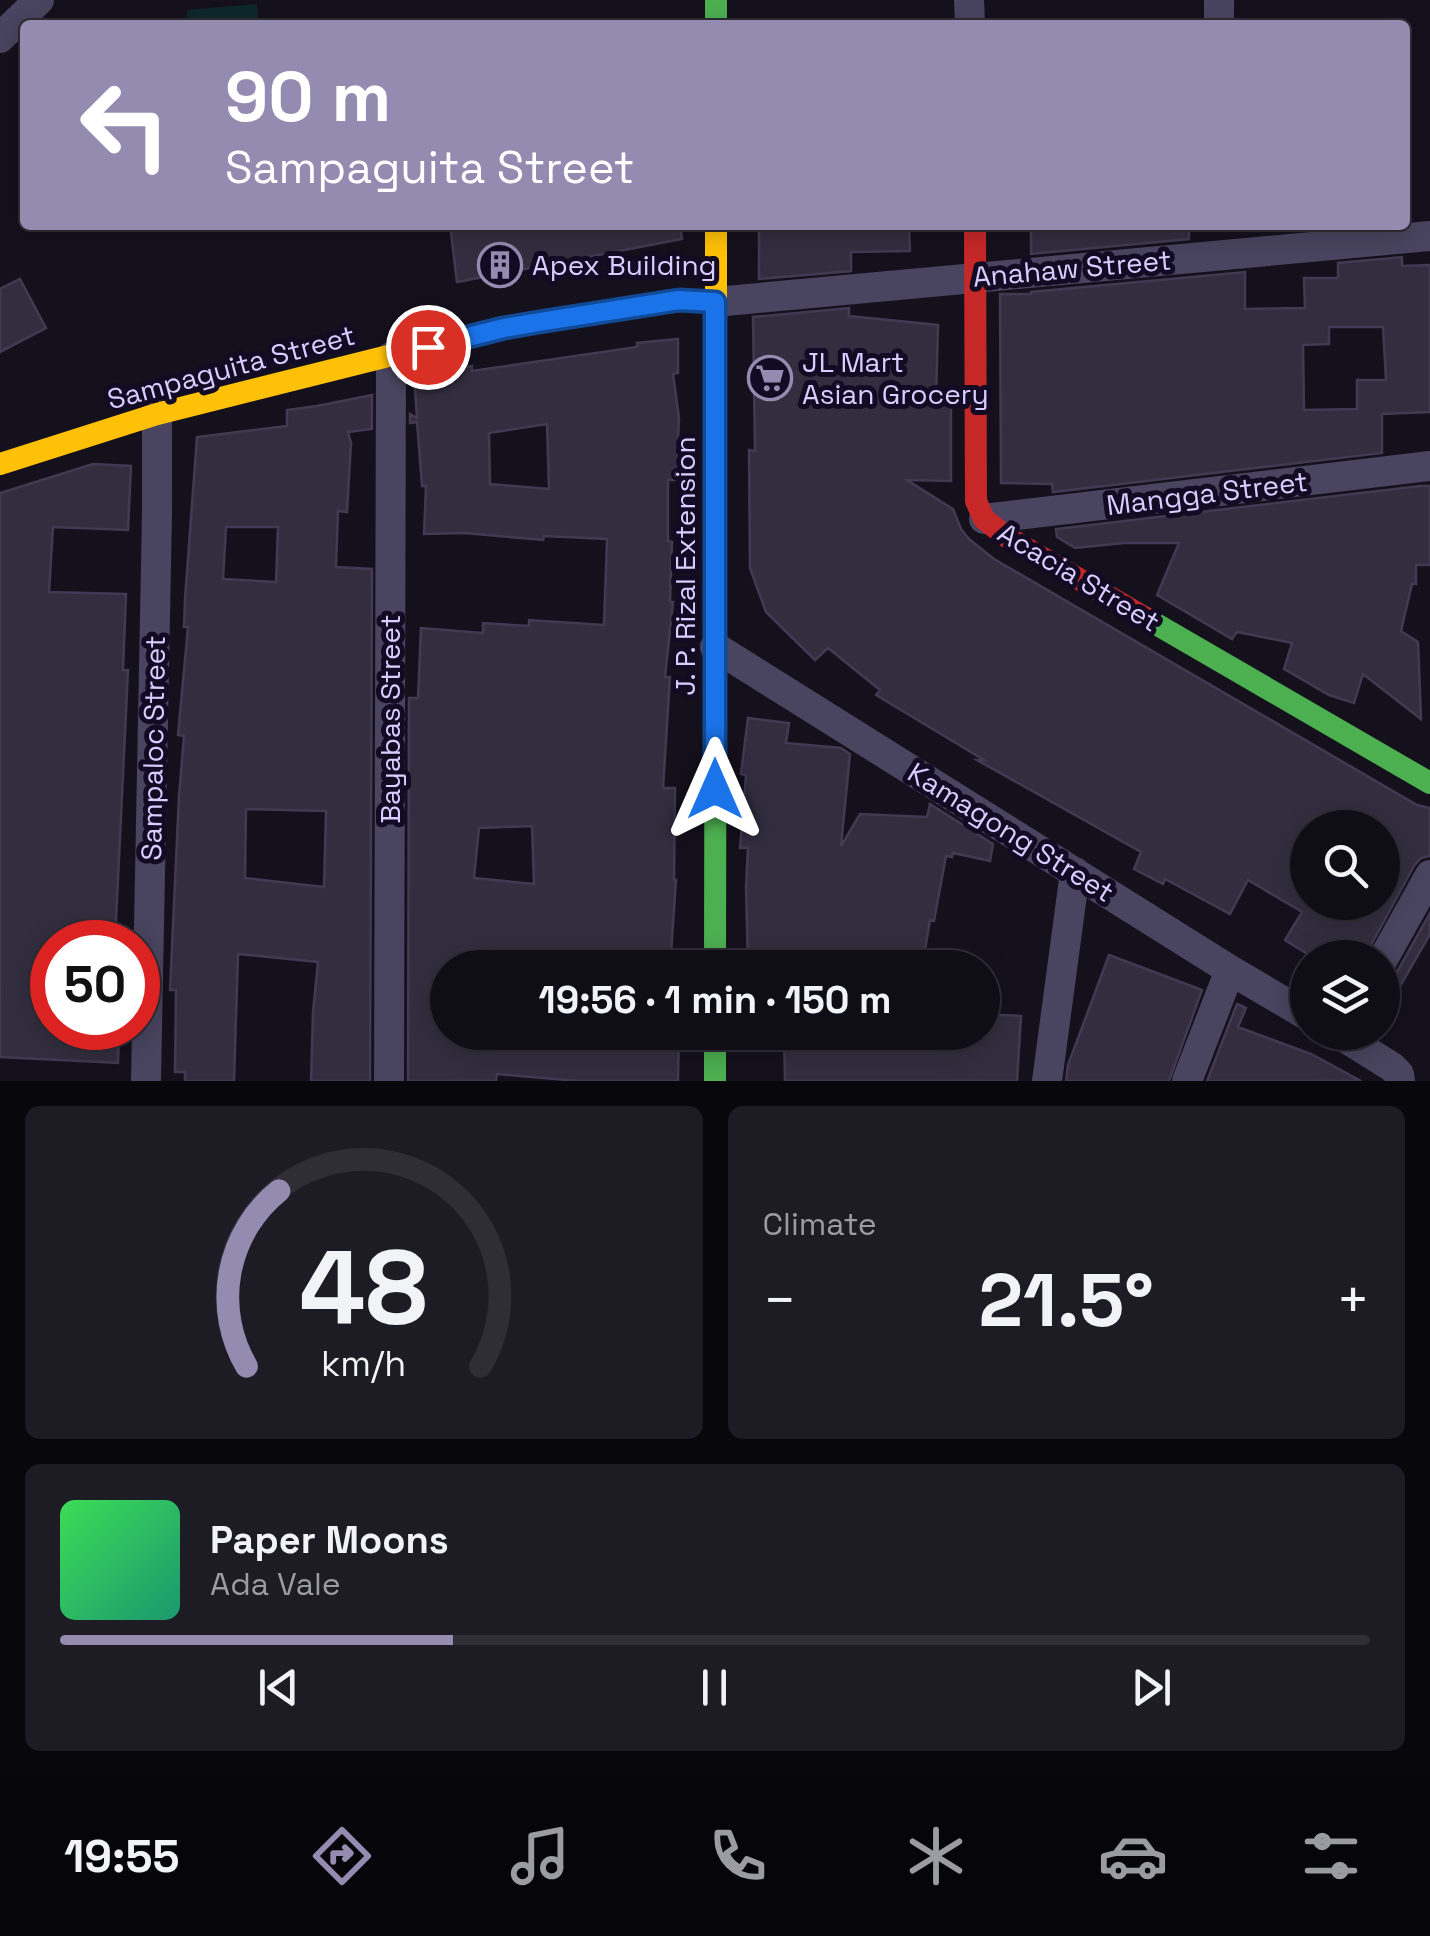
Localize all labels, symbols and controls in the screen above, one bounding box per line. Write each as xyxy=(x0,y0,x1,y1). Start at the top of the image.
text: 90 m xyxy=(225,52,391,141)
icon: left xyxy=(60,60,190,190)
text: Sampaguita Street xyxy=(225,139,634,196)
street label: Anahaw Street xyxy=(971,241,1173,295)
building icon: Apex Building xyxy=(477,242,523,288)
place label: Apex Building xyxy=(532,247,717,283)
pin xyxy=(386,305,471,390)
street label: Sampaguita Street xyxy=(103,317,359,417)
icon: arrive xyxy=(401,320,456,375)
place label: JL Mart Asian Grocery xyxy=(802,344,989,412)
supermarket icon: JL Mart Asian Grocery xyxy=(747,355,793,401)
street label: J. P. Rizal Extension xyxy=(667,436,703,696)
street label: Mangga Street xyxy=(1104,463,1310,523)
street label: Acacia Street xyxy=(991,515,1167,639)
street label: Bayabas Street xyxy=(372,614,408,824)
street label: Sampaloc Street xyxy=(133,635,173,861)
position arrow xyxy=(663,737,767,841)
street label: Kamagong Street xyxy=(901,754,1121,910)
map controls xyxy=(1290,810,1400,1050)
button: search xyxy=(1290,810,1400,920)
speed limit sign: 50 xyxy=(30,920,160,1050)
button: layers xyxy=(1290,940,1400,1050)
text: 19:56 · 1 min · 150 m xyxy=(539,976,891,1024)
text: Climate xyxy=(763,1204,877,1244)
text: 48 xyxy=(299,1222,428,1354)
text: 21.5° xyxy=(979,1252,1154,1348)
text: − xyxy=(763,1265,797,1335)
text: + xyxy=(1336,1265,1370,1335)
text: km/h xyxy=(321,1341,406,1386)
text: Paper Moons xyxy=(210,1516,449,1564)
text: Ada Vale xyxy=(210,1564,341,1604)
icon: previous xyxy=(251,1660,306,1715)
icon: pause xyxy=(687,1660,742,1715)
icon: next xyxy=(1124,1660,1179,1715)
icon: directions xyxy=(307,1821,377,1891)
icon: music xyxy=(505,1821,575,1891)
icon: phone xyxy=(703,1821,773,1891)
icon: climate xyxy=(901,1821,971,1891)
icon: car xyxy=(1098,1821,1168,1891)
icon: filters xyxy=(1296,1821,1366,1891)
text: 19:55 xyxy=(64,1828,179,1885)

